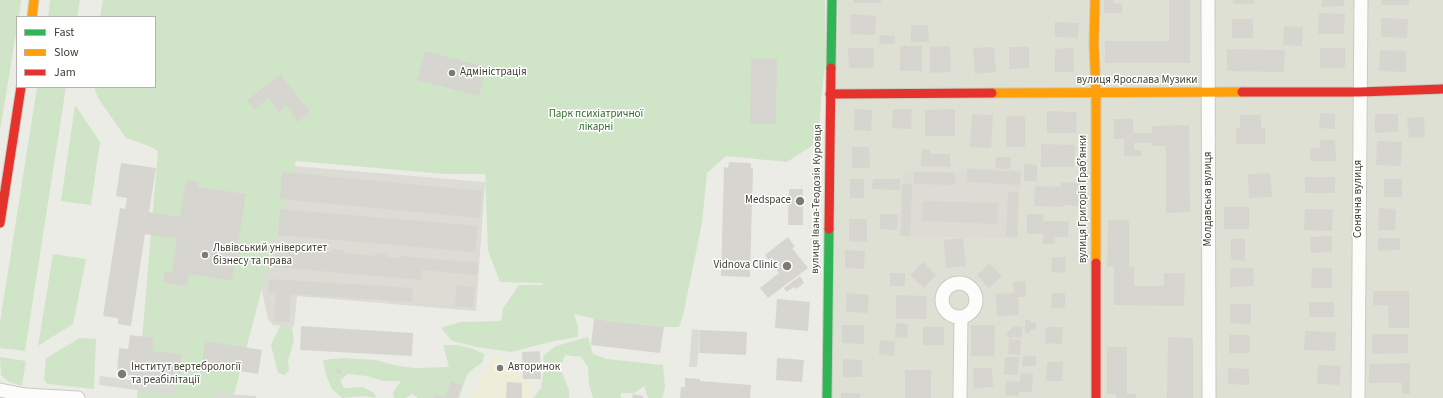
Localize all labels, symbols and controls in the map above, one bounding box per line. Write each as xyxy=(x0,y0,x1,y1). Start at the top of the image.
legend xyxy=(16,16,156,88)
text: Fast xyxy=(54,24,74,41)
text: Slow xyxy=(54,44,79,61)
text: Jam xyxy=(54,64,76,81)
place label: Адміністрація xyxy=(460,66,527,80)
marker: Адміністрація xyxy=(447,68,457,78)
street label: вулиця Ярослава Музики xyxy=(1077,74,1197,88)
park label: Парк психіатричної лікарні xyxy=(549,108,643,134)
street label: вулиця Івана-Теодозія Куровця xyxy=(809,124,825,274)
street label: вулиця Григорія Грабʼянки xyxy=(1077,135,1091,263)
street label: Молдавська вулиця xyxy=(1202,152,1216,246)
street label: Сонячна вулиця xyxy=(1352,160,1366,238)
place label: Medspace xyxy=(745,194,791,208)
marker: Medspace xyxy=(794,195,806,207)
place label: Львівський університет бізнесу та права xyxy=(213,242,327,268)
marker: Львівський університет бізнесу та права xyxy=(200,250,210,260)
place label: Vidnova Clinic xyxy=(713,259,778,273)
marker: Vidnova Clinic xyxy=(781,260,793,272)
place label: Інститут вертебрології та реабілітації xyxy=(131,361,241,387)
place label: Авторинок xyxy=(508,361,560,375)
marker: Авторинок xyxy=(495,363,505,373)
marker: Інститут вертебрології та реабілітації xyxy=(116,368,128,380)

